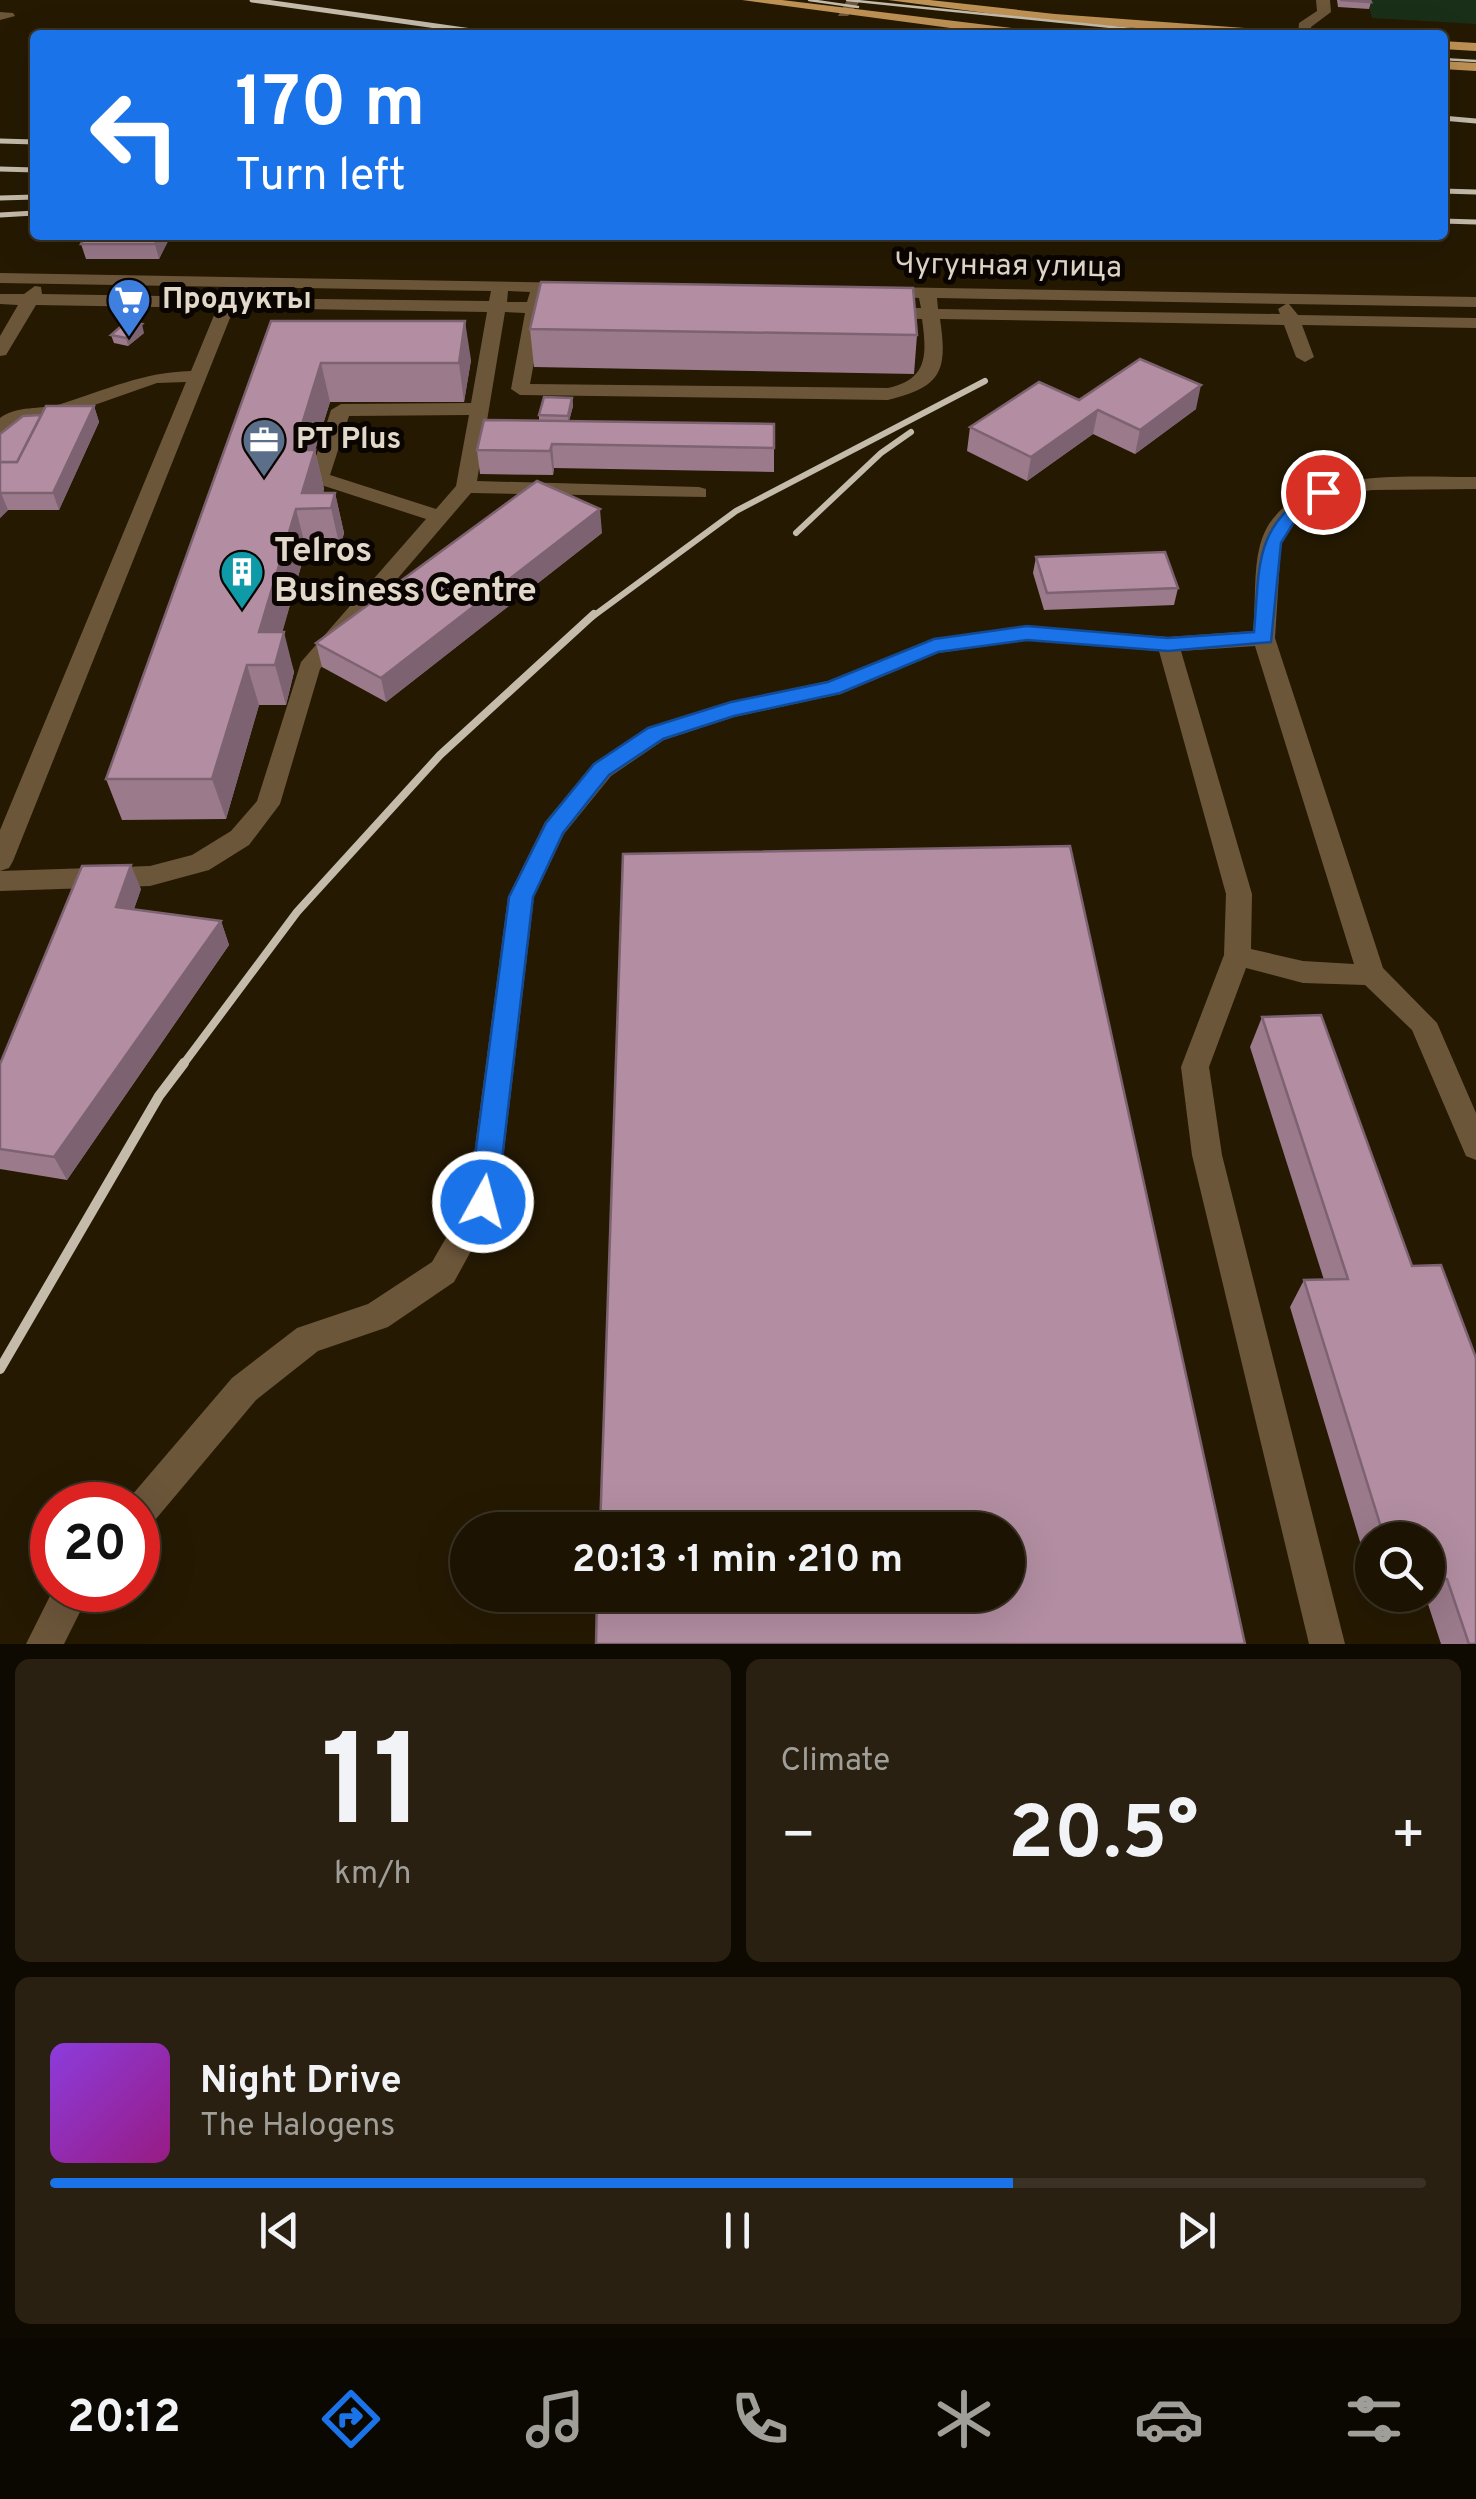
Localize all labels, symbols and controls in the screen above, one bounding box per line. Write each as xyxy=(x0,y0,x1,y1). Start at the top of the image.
text: 170 m xyxy=(235,62,425,151)
icon: left xyxy=(70,70,200,200)
text: Turn left xyxy=(235,149,406,206)
street label: Чугунная улица xyxy=(894,247,1122,287)
supermarket icon: Продукты xyxy=(106,277,152,338)
place label: Продукты xyxy=(162,282,312,319)
office icon: PT Plus xyxy=(241,417,287,478)
place label: PT Plus xyxy=(296,422,401,459)
pin xyxy=(1281,450,1366,535)
icon: arrive xyxy=(1296,465,1351,520)
place label: Telros Business Centre xyxy=(274,530,537,614)
building icon: Telros Business Centre xyxy=(219,549,265,610)
position arrow xyxy=(431,1150,535,1254)
speed limit sign: 20 xyxy=(30,1482,160,1612)
map controls xyxy=(1355,1522,1445,1612)
button: search xyxy=(1355,1522,1445,1612)
text: 20:13 · 1 min · 210 m xyxy=(572,1537,903,1586)
text: 11 xyxy=(321,1707,425,1872)
text: Climate xyxy=(781,1742,890,1782)
text: 20.5° xyxy=(1008,1790,1198,1885)
text: − xyxy=(781,1803,816,1873)
text: + xyxy=(1391,1803,1426,1873)
text: km/h xyxy=(334,1855,412,1895)
text: Night Drive xyxy=(200,2058,402,2107)
text: The Halogens xyxy=(200,2107,395,2147)
icon: previous xyxy=(252,2203,307,2258)
icon: pause xyxy=(710,2203,765,2258)
icon: next xyxy=(1169,2203,1224,2258)
icon: directions xyxy=(316,2384,386,2454)
icon: music xyxy=(520,2384,590,2454)
icon: phone xyxy=(725,2384,795,2454)
icon: climate xyxy=(929,2384,999,2454)
icon: car xyxy=(1134,2384,1204,2454)
icon: filters xyxy=(1339,2384,1409,2454)
text: 20:12 xyxy=(67,2391,181,2448)

